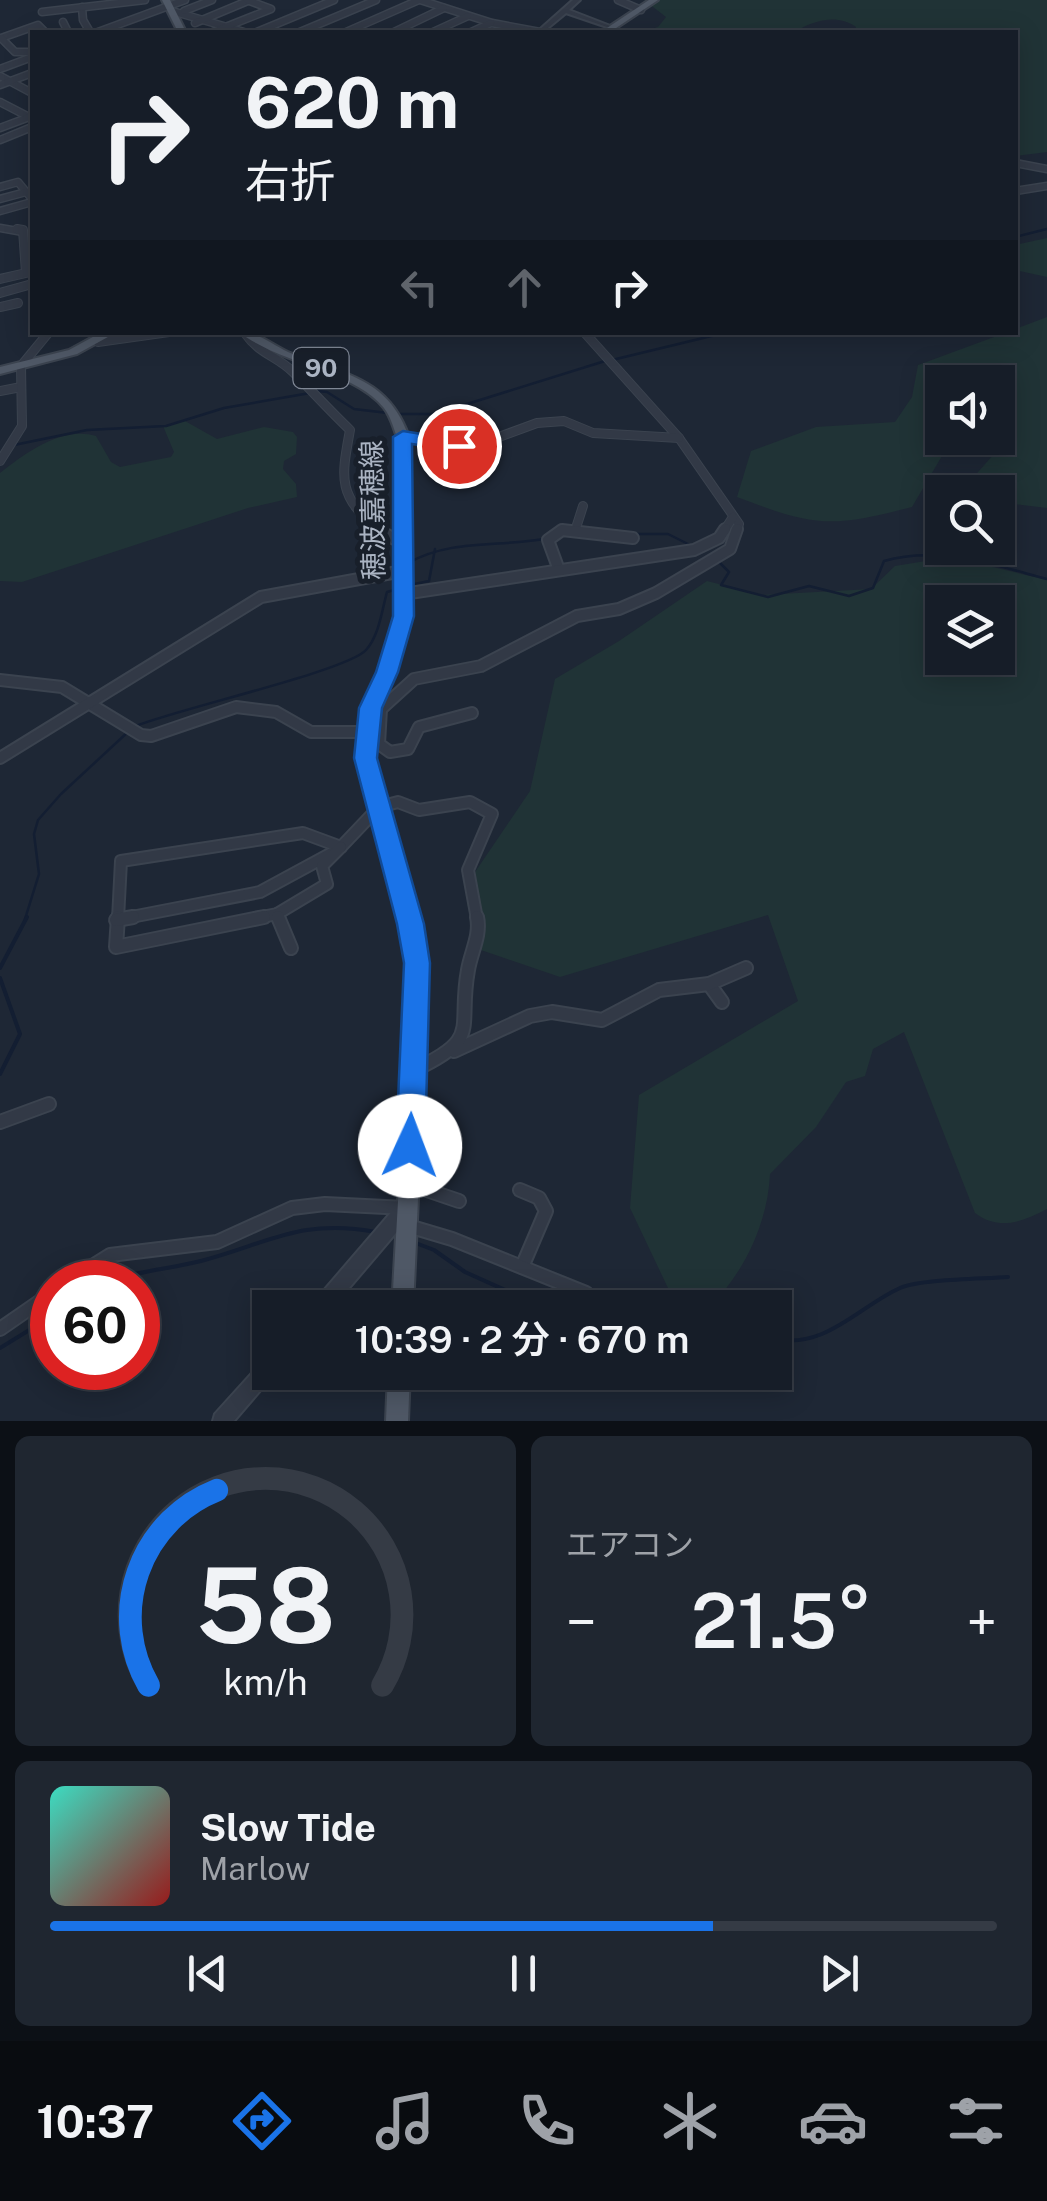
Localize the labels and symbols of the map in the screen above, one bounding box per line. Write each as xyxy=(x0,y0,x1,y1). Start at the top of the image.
road number: 90 xyxy=(294,348,348,388)
pin xyxy=(417,404,502,489)
street label: 穂波嘉穂線 xyxy=(354,440,390,580)
position arrow xyxy=(358,1094,462,1198)
speed limit sign: 60 xyxy=(30,1260,160,1390)

